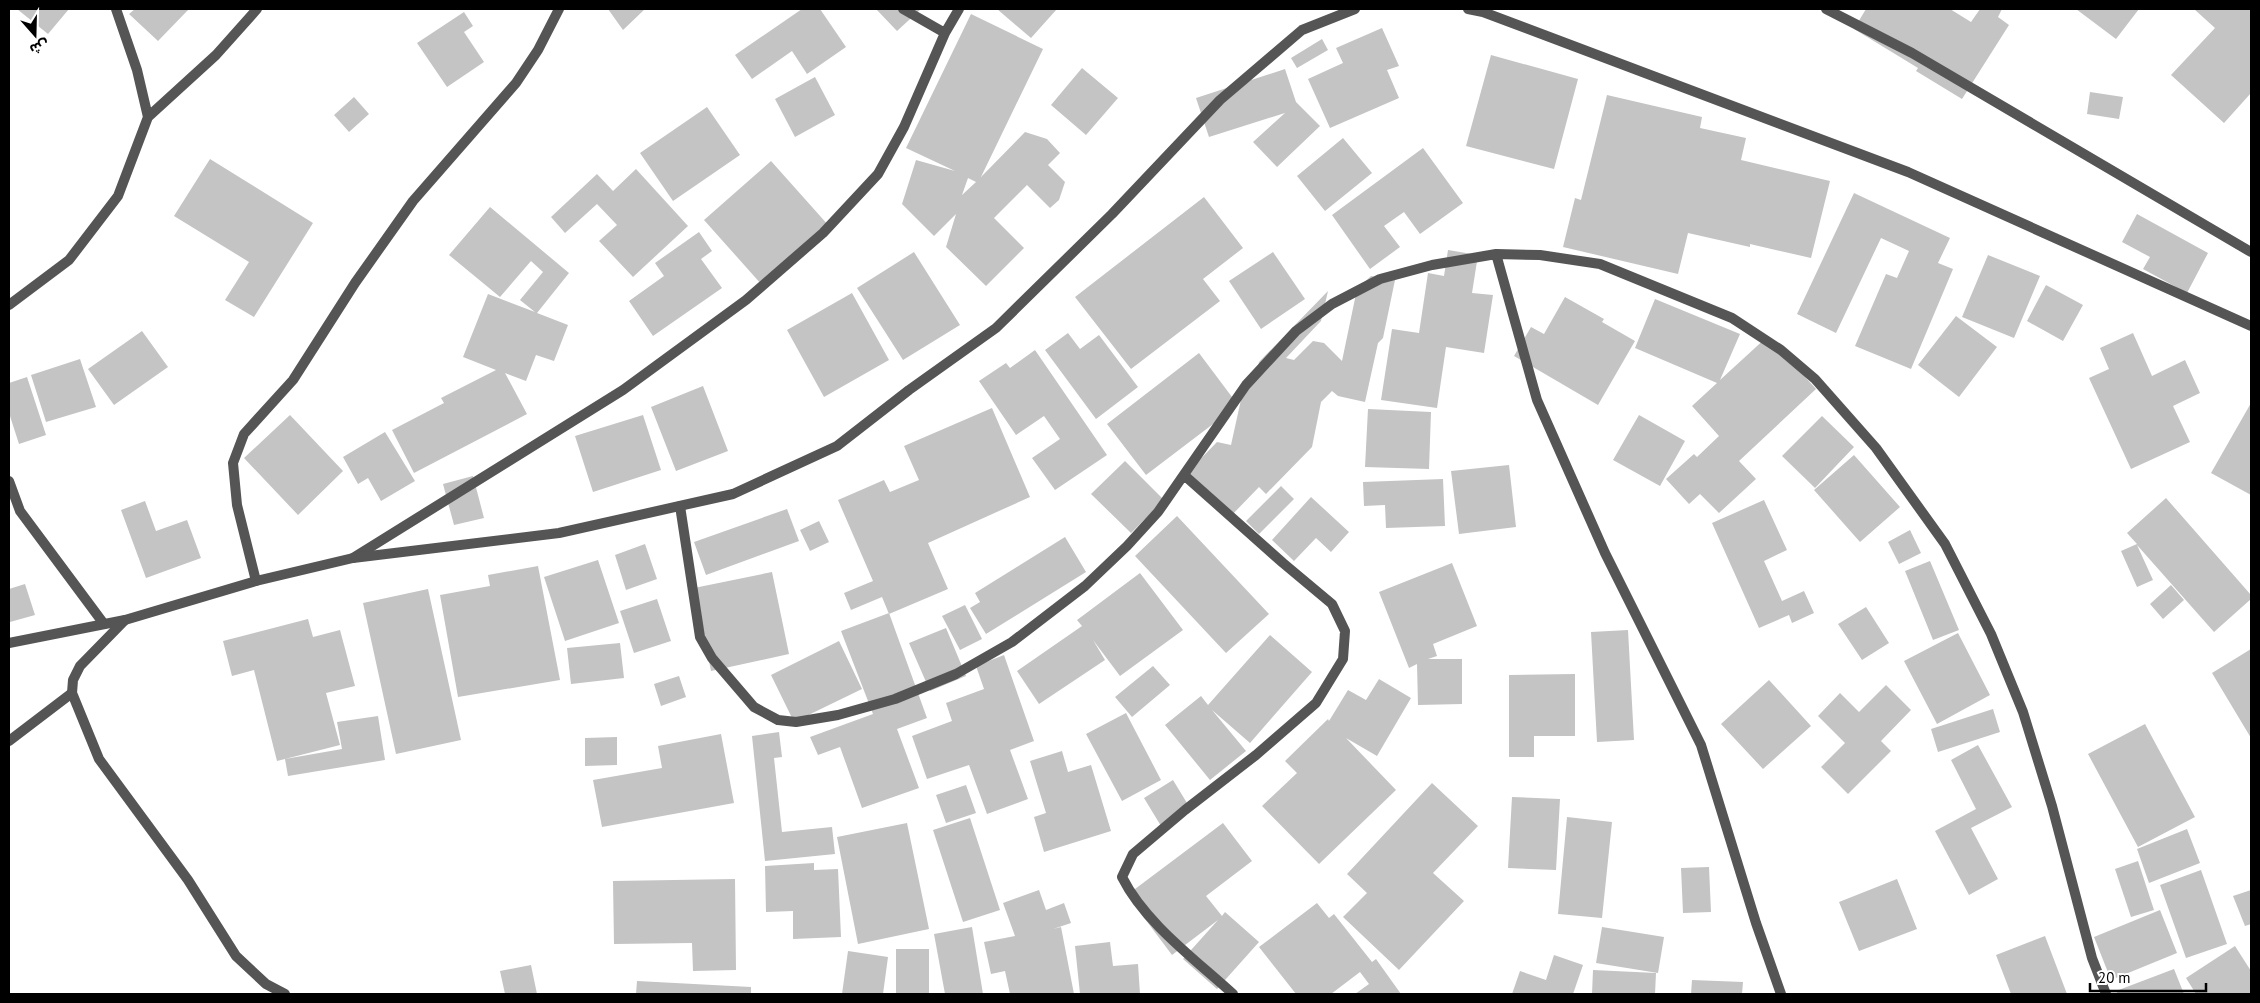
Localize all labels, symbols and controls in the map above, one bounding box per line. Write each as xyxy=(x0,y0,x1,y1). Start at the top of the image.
north arrow xyxy=(10,10,60,60)
text: ش xyxy=(27,35,52,59)
scale bar xyxy=(2090,960,2206,992)
text: 20 m xyxy=(2098,968,2131,987)

